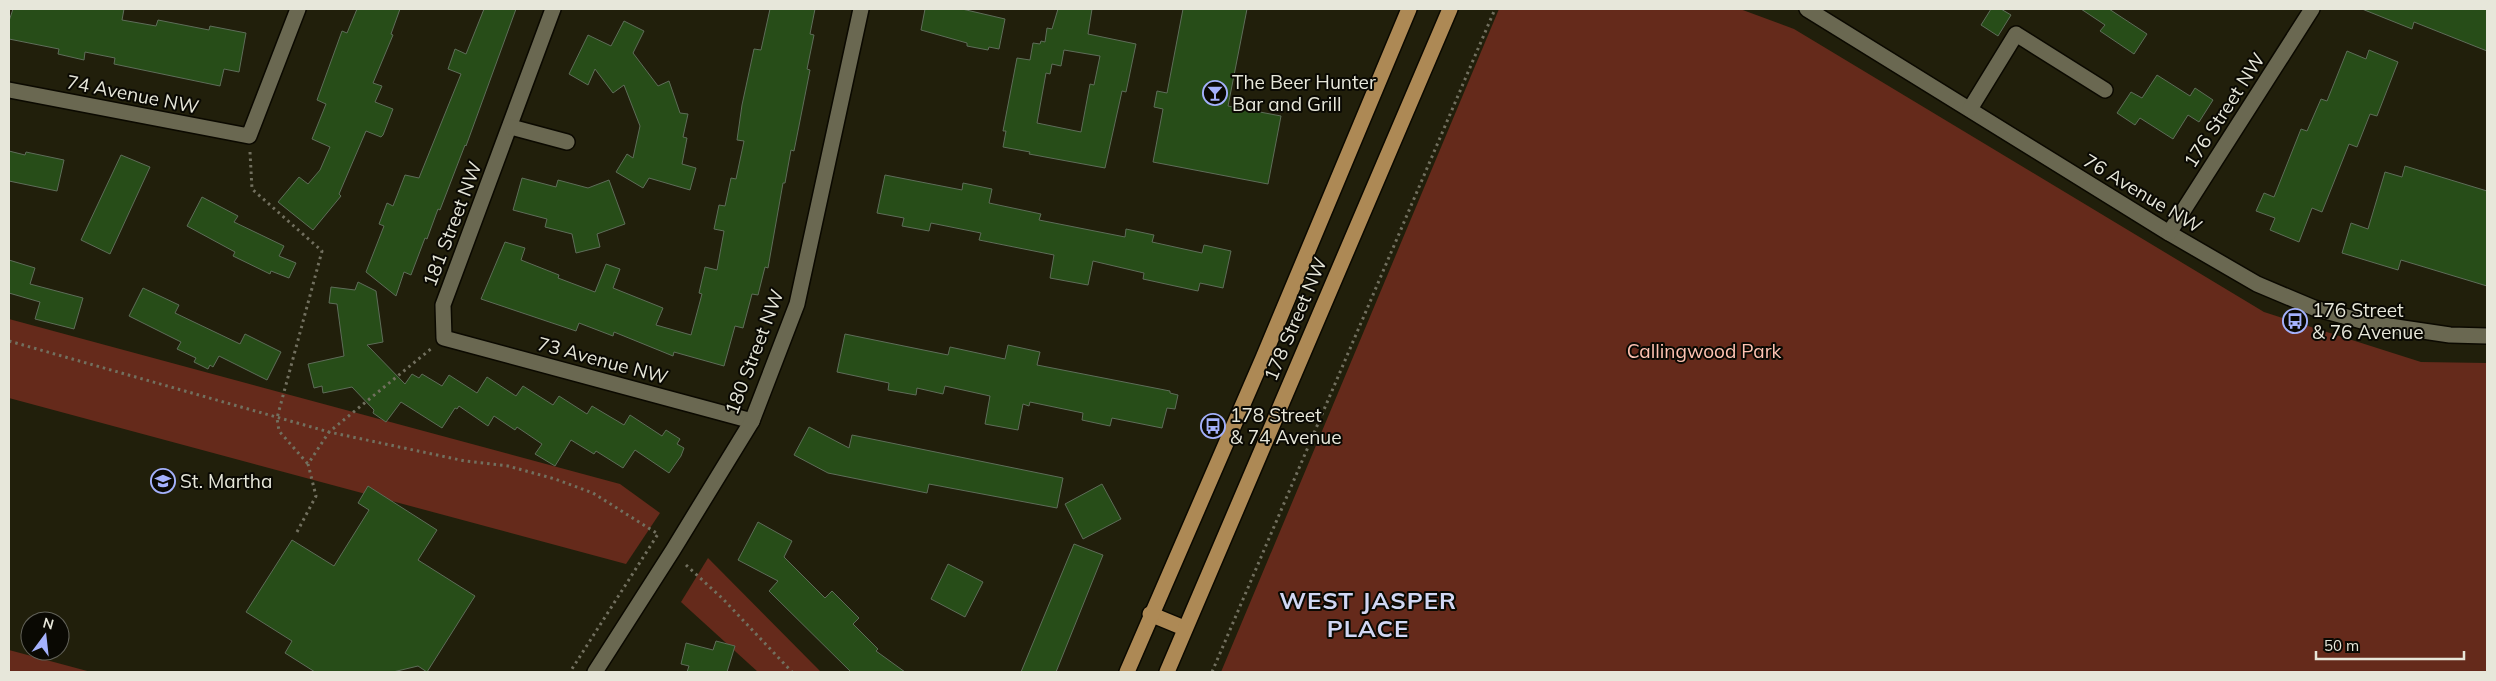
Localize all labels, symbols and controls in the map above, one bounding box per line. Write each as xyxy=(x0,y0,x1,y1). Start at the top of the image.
street label: 176 Street NW xyxy=(2178,48,2270,172)
street label: 74 Avenue NW xyxy=(65,69,201,119)
place label: The Beer Hunter Bar and Grill xyxy=(1232,70,1376,116)
bar icon: The Beer Hunter Bar and Grill xyxy=(1202,80,1228,106)
street label: 76 Avenue NW xyxy=(2079,148,2207,238)
street label: 181 Street NW xyxy=(417,158,487,290)
street label: 178 Street NW xyxy=(1258,254,1332,384)
street label: 180 Street NW xyxy=(719,286,789,418)
place label: 176 Street & 76 Avenue xyxy=(2312,298,2424,344)
bus stop icon: 176 Street & 76 Avenue xyxy=(2282,308,2308,334)
street label: 73 Avenue NW xyxy=(535,331,671,389)
park label: Callingwood Park xyxy=(1627,339,1782,363)
place label: 178 Street & 74 Avenue xyxy=(1230,403,1342,449)
bus stop icon: 178 Street & 74 Avenue xyxy=(1200,413,1226,439)
school or university icon: St. Martha xyxy=(150,468,176,494)
place label: St. Martha xyxy=(180,469,272,493)
district label: WEST JASPER PLACE xyxy=(1279,585,1457,643)
north arrow xyxy=(20,611,70,661)
text: N xyxy=(41,613,56,634)
scale bar xyxy=(2316,628,2464,660)
text: 50 m xyxy=(2324,636,2359,655)

